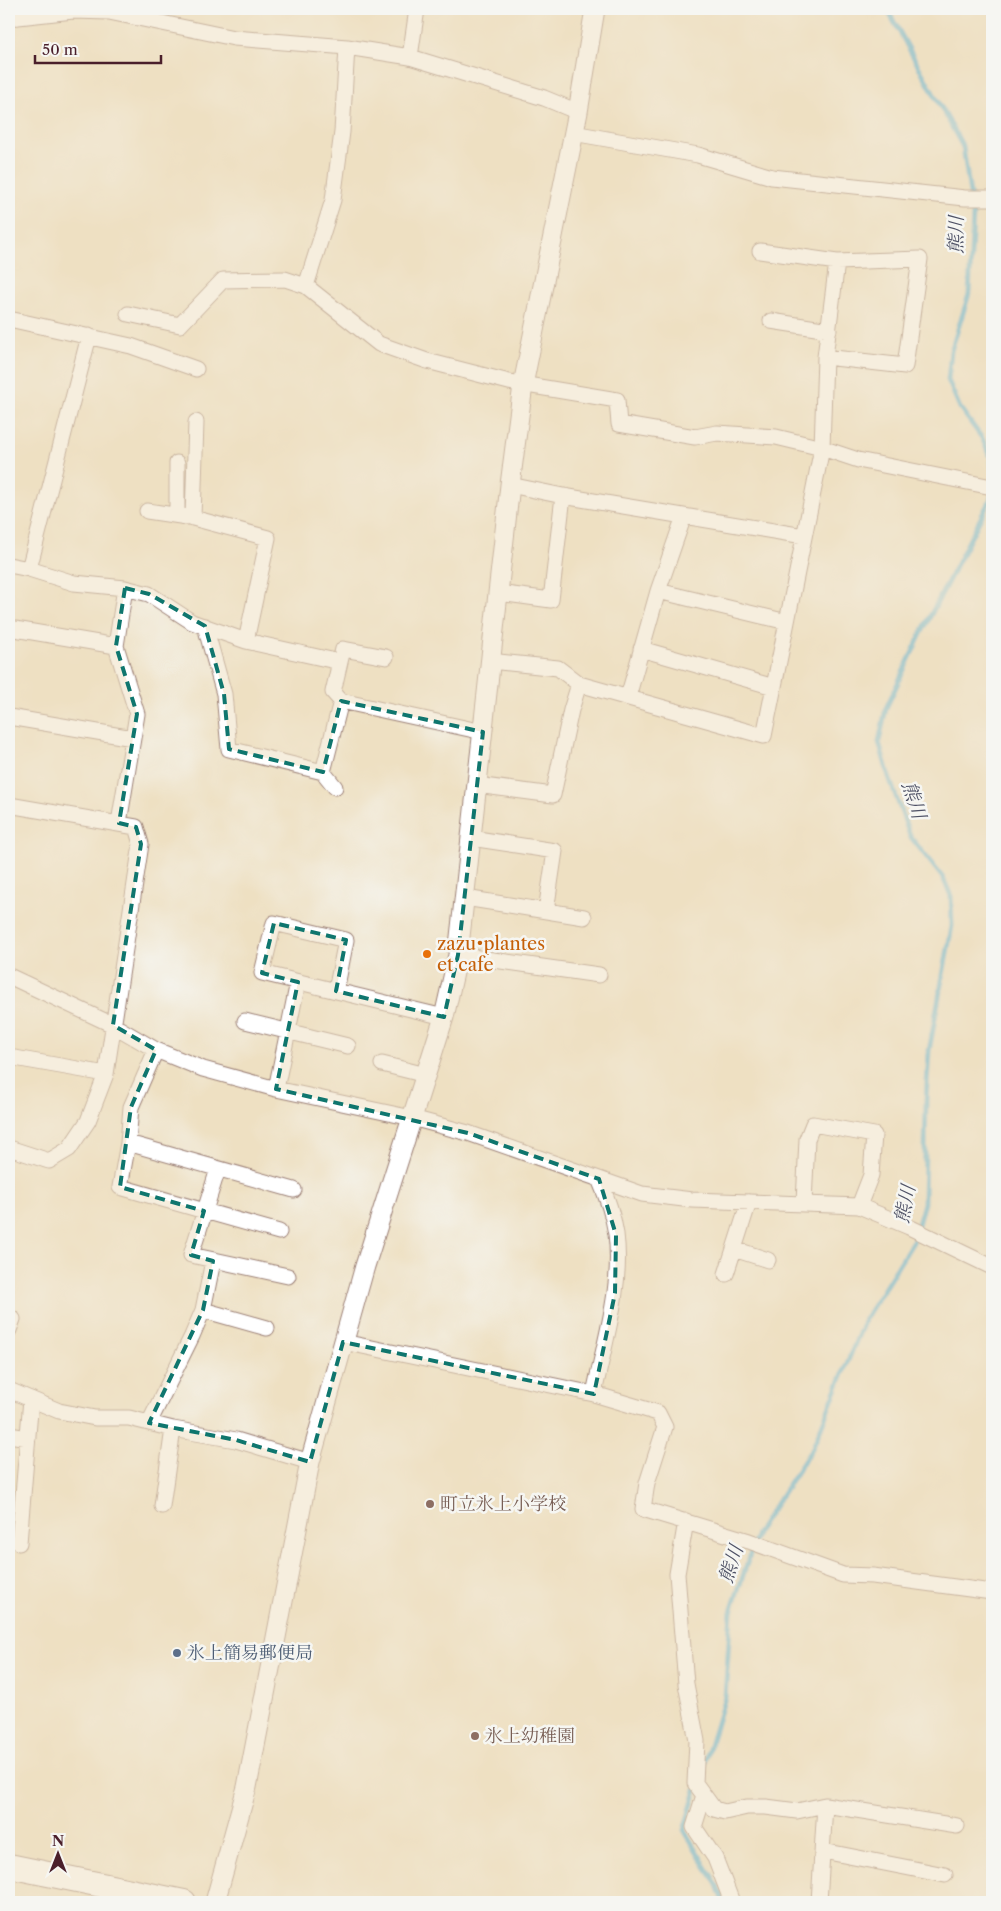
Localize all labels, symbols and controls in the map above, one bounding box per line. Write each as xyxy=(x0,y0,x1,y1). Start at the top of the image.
scale bar xyxy=(35,32,161,64)
text: 50 m xyxy=(42,40,78,59)
water label: 熊川 xyxy=(944,214,968,254)
water label: 熊川 xyxy=(897,778,931,824)
place label: zazu•plantes et cafe xyxy=(437,933,545,976)
marker: zazu•plantes et cafe xyxy=(421,948,433,960)
water label: 熊川 xyxy=(890,1181,920,1225)
place label: 町立氷上小学校 xyxy=(440,1493,566,1515)
marker: 町立氷上小学校 xyxy=(424,1498,436,1510)
water label: 熊川 xyxy=(714,1540,748,1586)
place label: 氷上簡易郵便局 xyxy=(187,1642,313,1664)
marker: 氷上簡易郵便局 xyxy=(171,1647,183,1659)
place label: 氷上幼稚園 xyxy=(485,1725,575,1747)
marker: 氷上幼稚園 xyxy=(469,1730,481,1742)
north arrow xyxy=(32,1828,82,1878)
text: N xyxy=(52,1832,64,1850)

